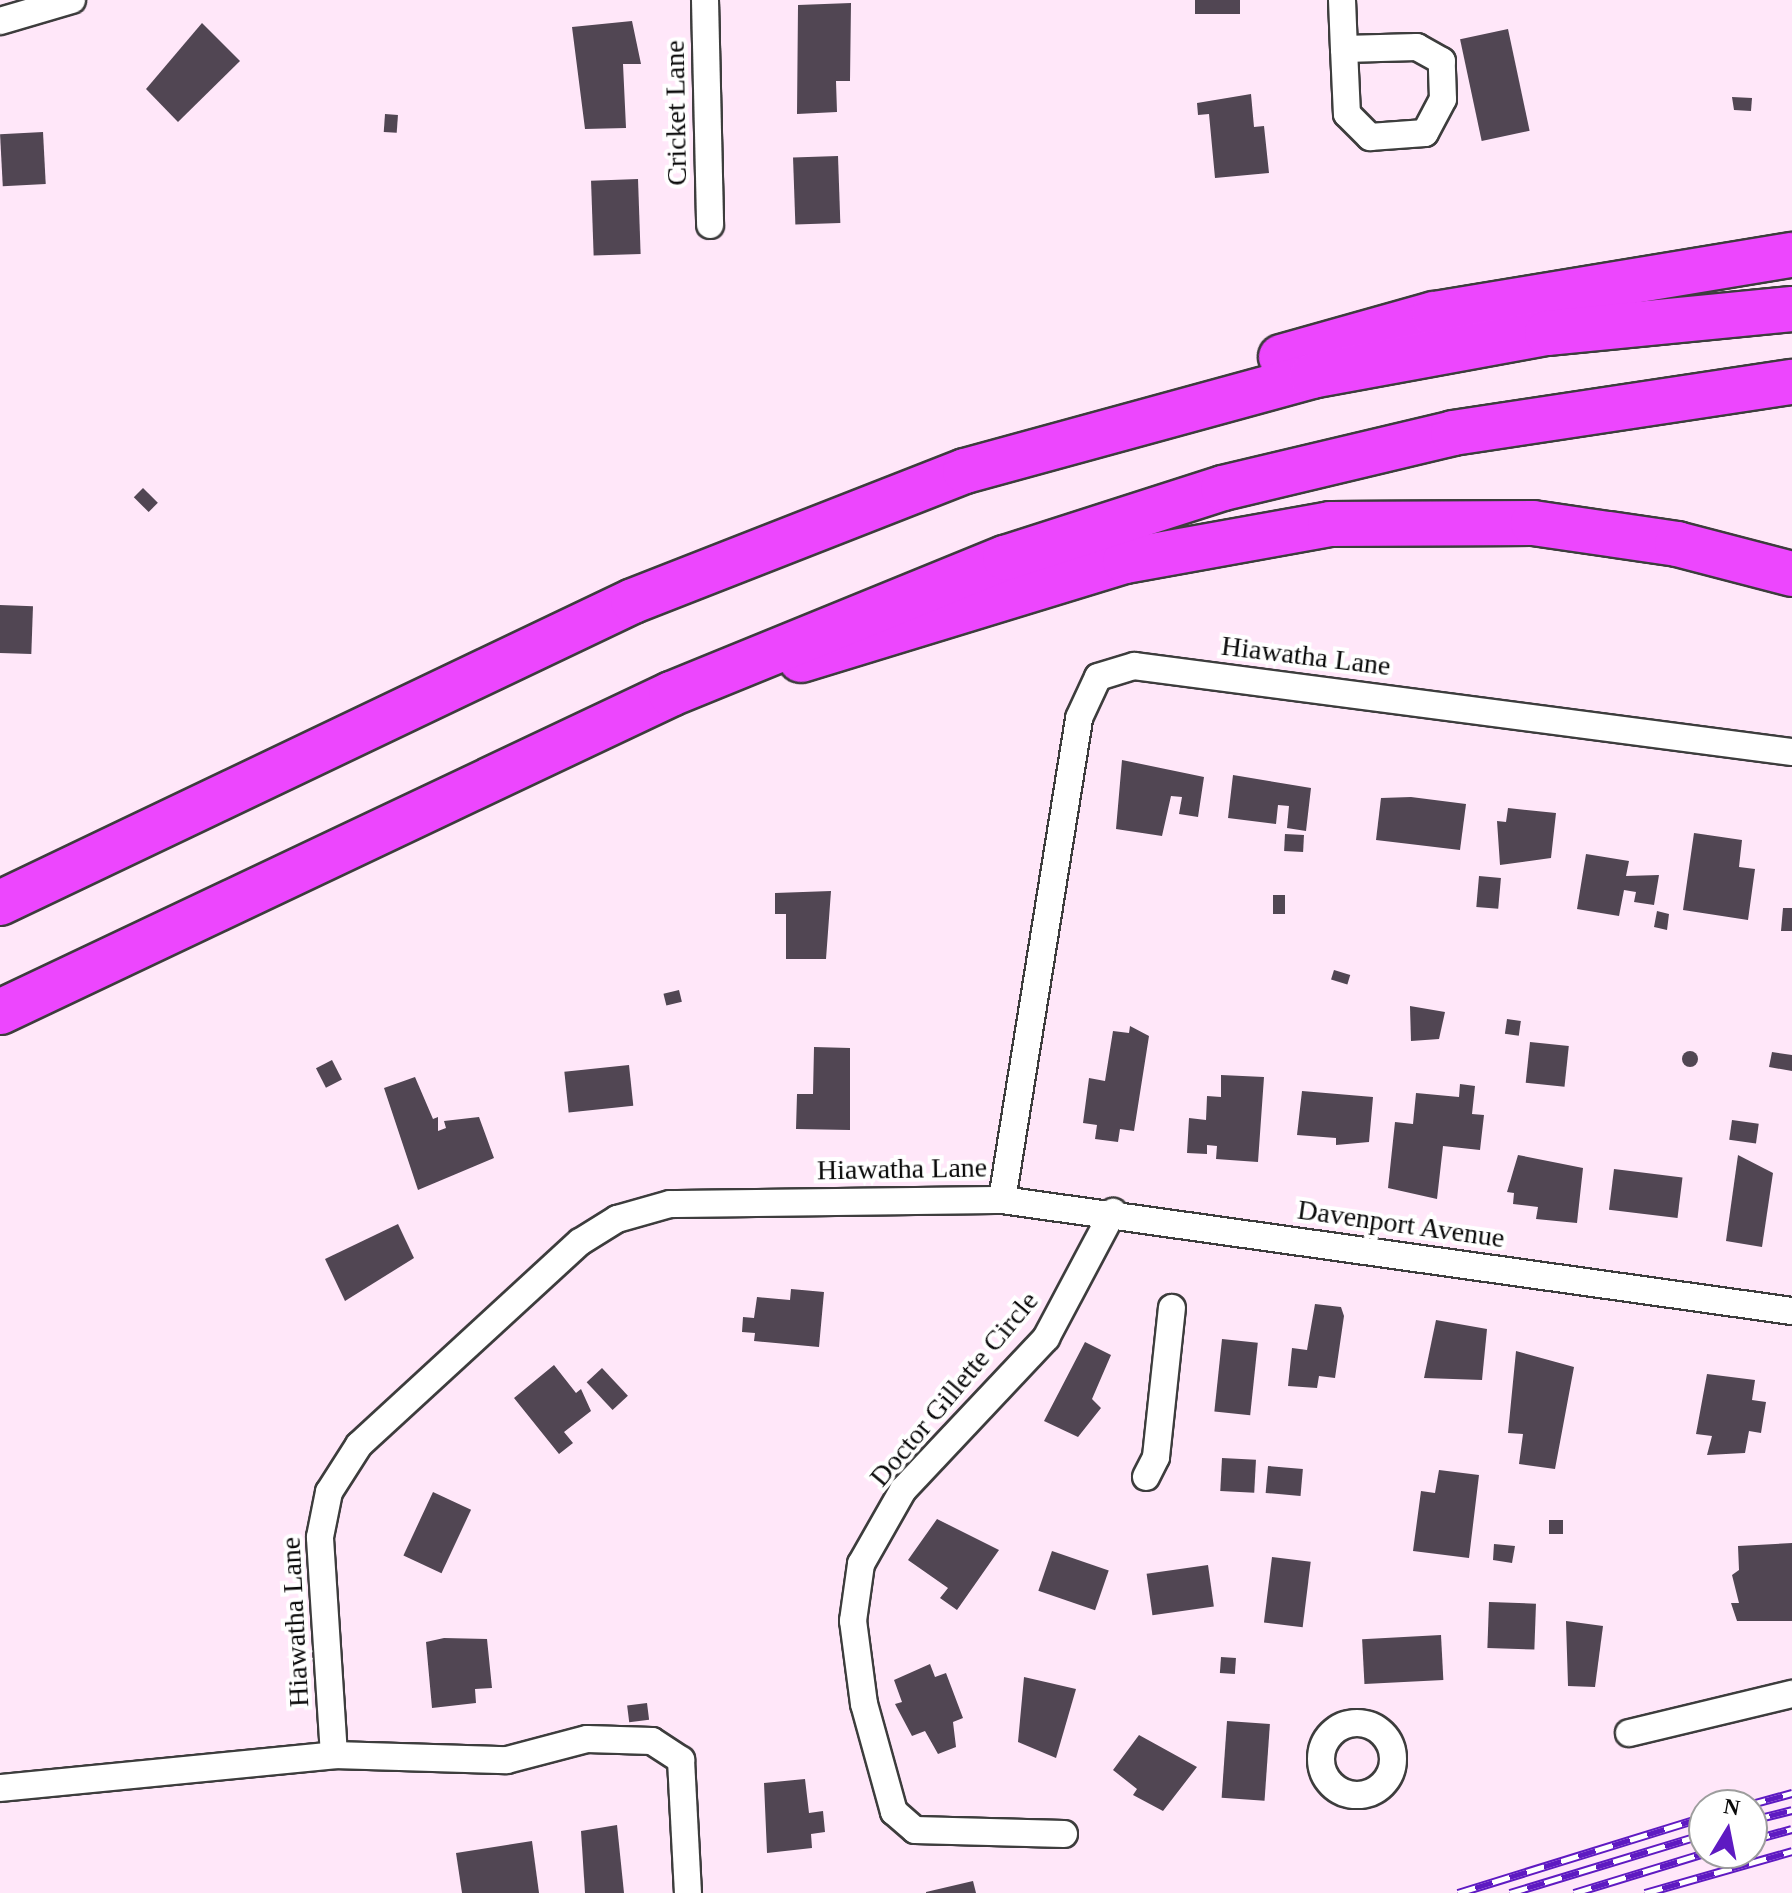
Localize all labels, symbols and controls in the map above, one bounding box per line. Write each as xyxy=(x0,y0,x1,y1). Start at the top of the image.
street label: Cricket Lane xyxy=(658,40,694,186)
street label: Hiawatha Lane xyxy=(1219,629,1393,683)
street label: Hiawatha Lane xyxy=(817,1151,987,1187)
street label: Davenport Avenue xyxy=(1295,1193,1507,1255)
street label: Doctor Gillette Circle xyxy=(863,1285,1045,1493)
street label: Hiawatha Lane xyxy=(274,1536,316,1708)
north arrow xyxy=(1688,1789,1768,1869)
text: N xyxy=(1722,1793,1742,1821)

